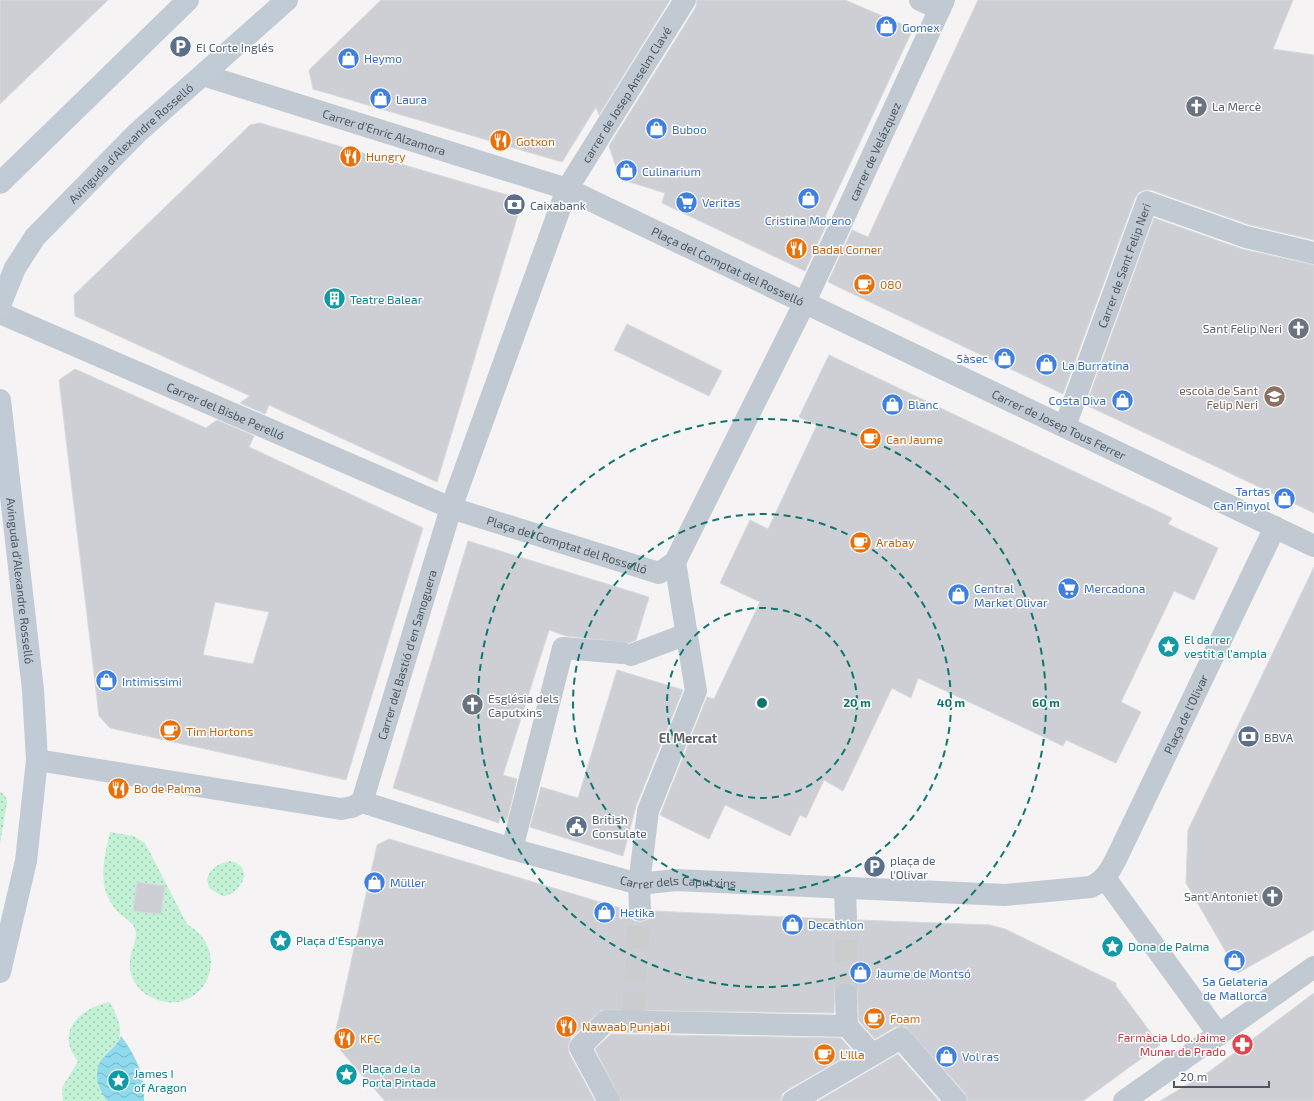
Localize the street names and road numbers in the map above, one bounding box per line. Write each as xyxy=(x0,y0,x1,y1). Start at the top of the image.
street label: carrer de Josep Anselm Clavé xyxy=(578,24,674,165)
street label: Avinguda d'Alexandre Rosselló xyxy=(65,80,196,206)
street label: carrer de Velázquez xyxy=(846,100,903,203)
street label: Carrer d'Enric Alzamora xyxy=(321,106,448,158)
street label: Carrer de Sant Felip Neri xyxy=(1095,201,1153,330)
street label: Plaça del Comptat del Rosselló xyxy=(649,224,807,308)
street label: Carrer del Bisbe Perelló xyxy=(165,379,287,442)
street label: Carrer de Josep Tous Ferrer xyxy=(990,386,1129,462)
street label: Avinguda d'Alexandre Rosselló xyxy=(4,497,37,665)
street label: Plaça del Comptat del Rosselló xyxy=(485,513,649,576)
street label: Carrer del Bastió d'en Sanoguera xyxy=(374,568,439,741)
street label: Plaça de l'Olivar xyxy=(1160,672,1211,756)
street label: Carrer dels Caputxins xyxy=(619,872,736,891)

